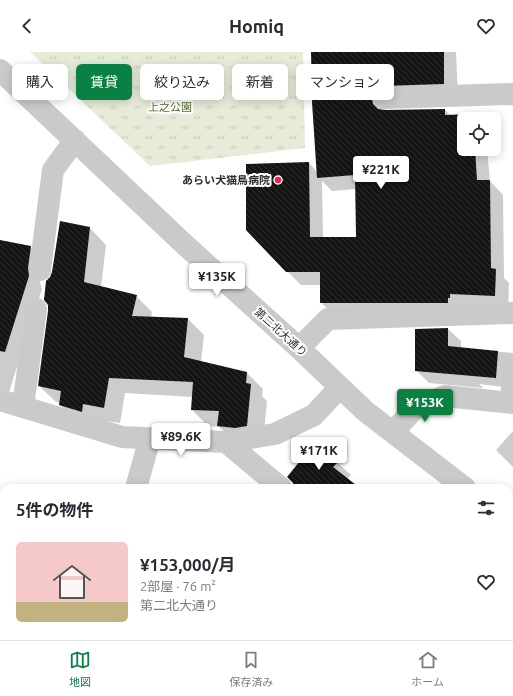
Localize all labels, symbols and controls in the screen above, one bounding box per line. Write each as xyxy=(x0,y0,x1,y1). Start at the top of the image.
icon: back xyxy=(16,15,38,37)
icon: heart xyxy=(475,15,497,37)
text: Homiq xyxy=(229,16,284,36)
chip: 購入 xyxy=(12,64,68,100)
chip: 賃貸 xyxy=(76,64,132,100)
chip: 絞り込み xyxy=(140,64,224,100)
chip: 新着 xyxy=(232,64,288,100)
chip: マンション xyxy=(296,64,394,100)
park label: 上之公園 xyxy=(148,101,192,113)
map controls xyxy=(457,112,501,156)
button: locate xyxy=(457,112,501,156)
pin: ¥221K xyxy=(353,156,409,190)
text: ¥221K xyxy=(362,162,400,176)
place label: あらい犬猫鳥病院 xyxy=(182,174,270,186)
marker: あらい犬猫鳥病院 xyxy=(273,175,283,185)
pin: ¥135K xyxy=(189,263,245,297)
text: ¥135K xyxy=(198,269,236,283)
street label: 第二北大通り xyxy=(252,305,310,359)
pin: ¥153K xyxy=(397,389,453,423)
text: ¥153K xyxy=(406,395,444,409)
pin: ¥89.6K xyxy=(148,423,214,457)
text: ¥89.6K xyxy=(160,429,202,443)
pin: ¥171K xyxy=(291,437,347,471)
text: ¥171K xyxy=(300,443,338,457)
icon: filters xyxy=(475,497,497,519)
text: 5件の物件 xyxy=(16,500,94,519)
text: ¥153,000/月 xyxy=(140,555,235,574)
icon: home xyxy=(48,558,96,606)
icon: heart xyxy=(475,571,497,593)
text: 2部屋 · 76 m² xyxy=(140,579,216,593)
text: 第二北大通り xyxy=(140,598,218,612)
tab: 地図 xyxy=(69,649,91,689)
tab: 保存済み xyxy=(229,649,273,689)
tab: ホーム xyxy=(411,649,444,689)

